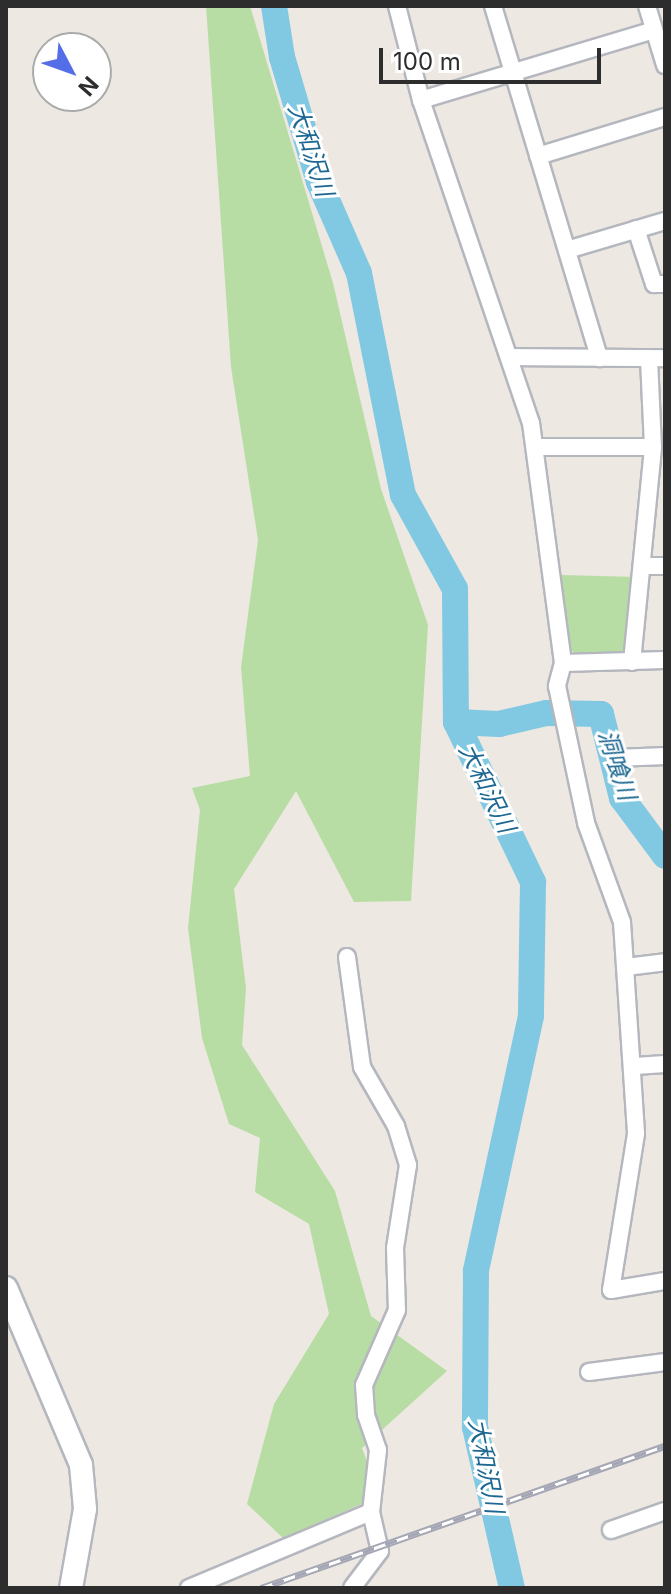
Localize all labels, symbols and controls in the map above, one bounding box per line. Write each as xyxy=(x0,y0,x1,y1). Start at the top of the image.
north arrow xyxy=(32,32,112,112)
scale bar xyxy=(383,32,605,82)
text: 100 m xyxy=(393,47,461,76)
text: N xyxy=(73,72,104,101)
water label: 大和沢川 xyxy=(282,100,340,200)
water label: 洞喰川 xyxy=(592,726,642,804)
water label: 大和沢川 xyxy=(453,739,521,837)
water label: 大和沢川 xyxy=(463,1416,509,1516)

